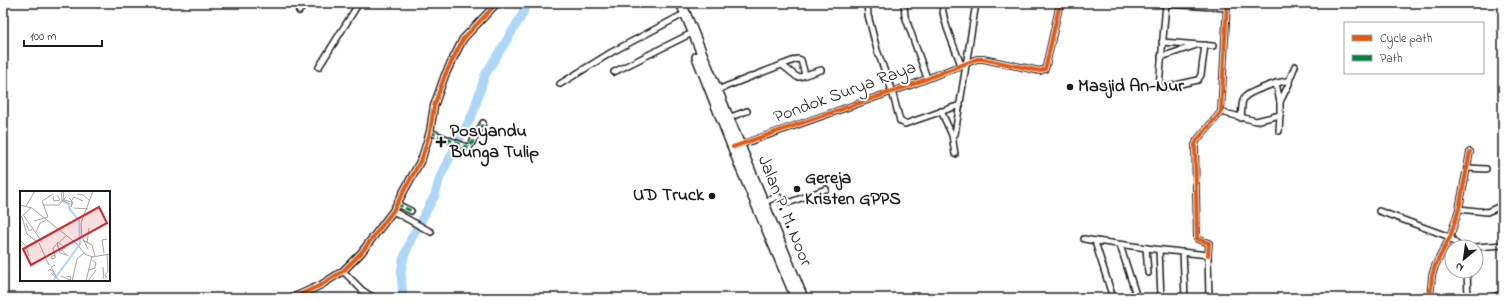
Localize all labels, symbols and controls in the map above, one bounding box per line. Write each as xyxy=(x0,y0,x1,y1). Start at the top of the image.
scale bar xyxy=(24,22,102,48)
legend xyxy=(1344,22,1484,74)
text: 100 m xyxy=(30,28,57,46)
text: Cycle path xyxy=(1380,30,1432,49)
text: Path xyxy=(1380,50,1403,68)
street label: Pondok Surya Raya xyxy=(770,55,920,131)
place label: Masjid An-Nur xyxy=(1078,74,1184,100)
marker: Masjid An-Nur xyxy=(1065,82,1075,92)
place label: Posyandu Bunga Tulip xyxy=(449,119,539,167)
marker: Posyandu Bunga Tulip xyxy=(435,136,447,148)
street label: Jalan P. M. Noor xyxy=(750,152,818,271)
place label: Gereja Kristen GPPS xyxy=(805,166,901,213)
place label: UD Truck xyxy=(633,183,705,209)
marker: Gereja Kristen GPPS xyxy=(792,184,802,194)
inset map xyxy=(20,191,110,281)
marker: UD Truck xyxy=(707,191,717,201)
north arrow xyxy=(1444,239,1484,279)
text: N xyxy=(1453,258,1467,276)

